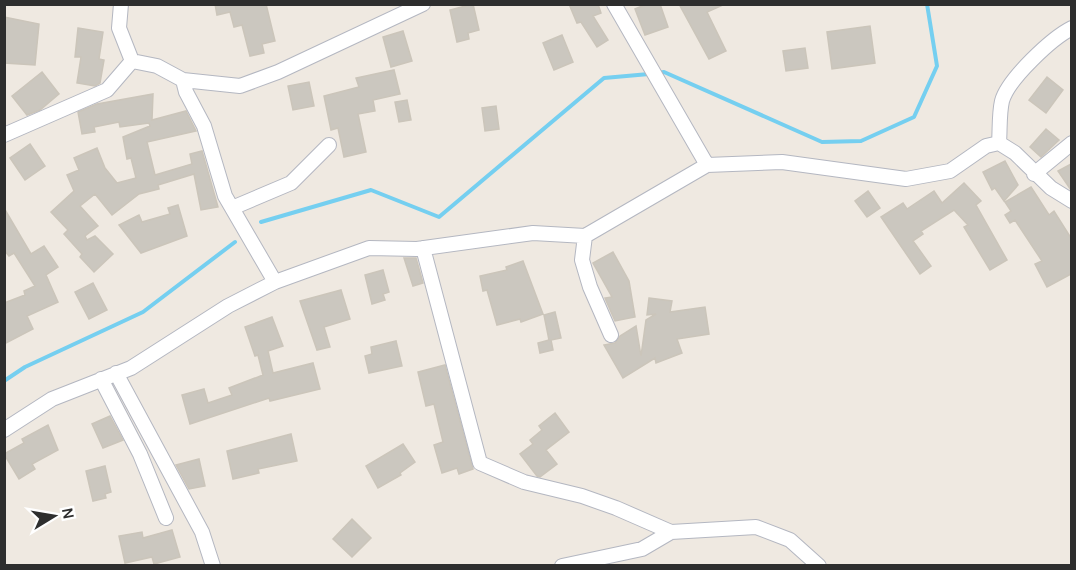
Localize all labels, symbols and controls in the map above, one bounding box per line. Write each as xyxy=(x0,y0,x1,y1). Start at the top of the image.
north arrow xyxy=(24,486,84,546)
text: N xyxy=(58,506,79,521)

